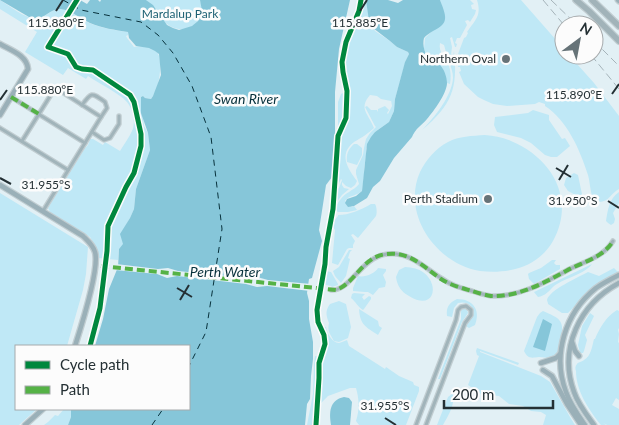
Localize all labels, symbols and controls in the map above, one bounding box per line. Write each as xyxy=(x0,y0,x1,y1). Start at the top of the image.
park label: Mardalup Park xyxy=(142,6,219,21)
text: 115.880°E xyxy=(28,15,84,30)
text: 115.885°E xyxy=(332,15,388,30)
north arrow xyxy=(554,15,604,65)
text: N xyxy=(577,18,595,39)
place label: Northern Oval xyxy=(420,51,496,66)
marker: Northern Oval xyxy=(500,53,512,65)
text: 115.880°E xyxy=(17,82,73,97)
text: 115.890°E xyxy=(546,87,602,102)
water label: Swan River xyxy=(214,90,278,107)
text: 31.955°S xyxy=(21,177,71,192)
place label: Perth Stadium xyxy=(404,191,478,206)
marker: Perth Stadium xyxy=(482,193,494,205)
text: 31.950°S xyxy=(548,193,598,208)
water label: Perth Water xyxy=(190,263,260,280)
legend xyxy=(15,345,190,410)
text: Cycle path xyxy=(60,355,129,373)
scale bar xyxy=(444,378,553,410)
text: Path xyxy=(60,380,90,398)
text: 200 m xyxy=(452,385,494,403)
text: 31.955°S xyxy=(360,398,410,413)

